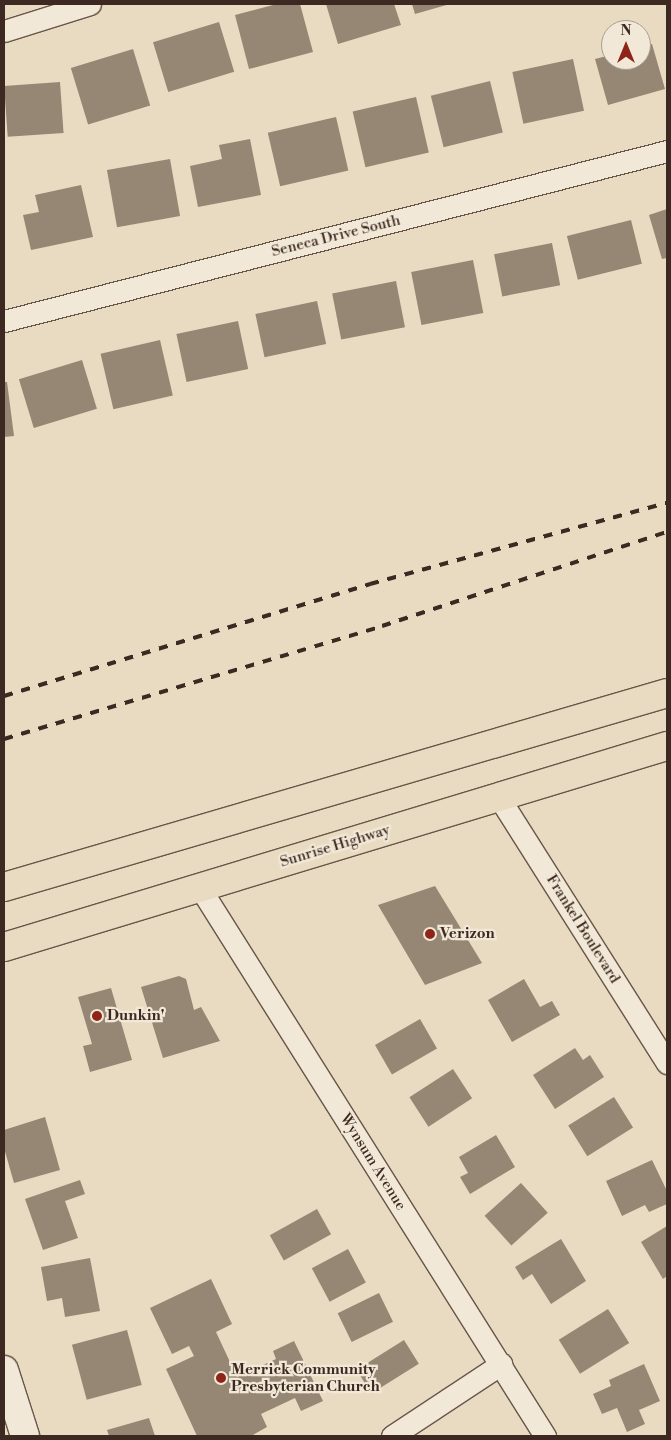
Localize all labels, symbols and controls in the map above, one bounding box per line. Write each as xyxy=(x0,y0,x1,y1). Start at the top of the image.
north arrow xyxy=(601,20,651,70)
text: N xyxy=(620,22,632,40)
street label: Seneca Drive South xyxy=(270,211,402,261)
street label: Sunrise Highway xyxy=(278,821,392,871)
street label: Frankel Boulevard xyxy=(542,871,624,987)
place label: Verizon xyxy=(440,925,495,943)
marker: Verizon xyxy=(424,928,436,940)
place label: Dunkin' xyxy=(107,1007,164,1025)
marker: Dunkin' xyxy=(91,1010,103,1022)
street label: Wynsum Avenue xyxy=(336,1110,410,1214)
place label: Merrick Community Presbyterian Church xyxy=(231,1360,380,1395)
marker: Merrick Community Presbyterian Church xyxy=(215,1372,227,1384)

